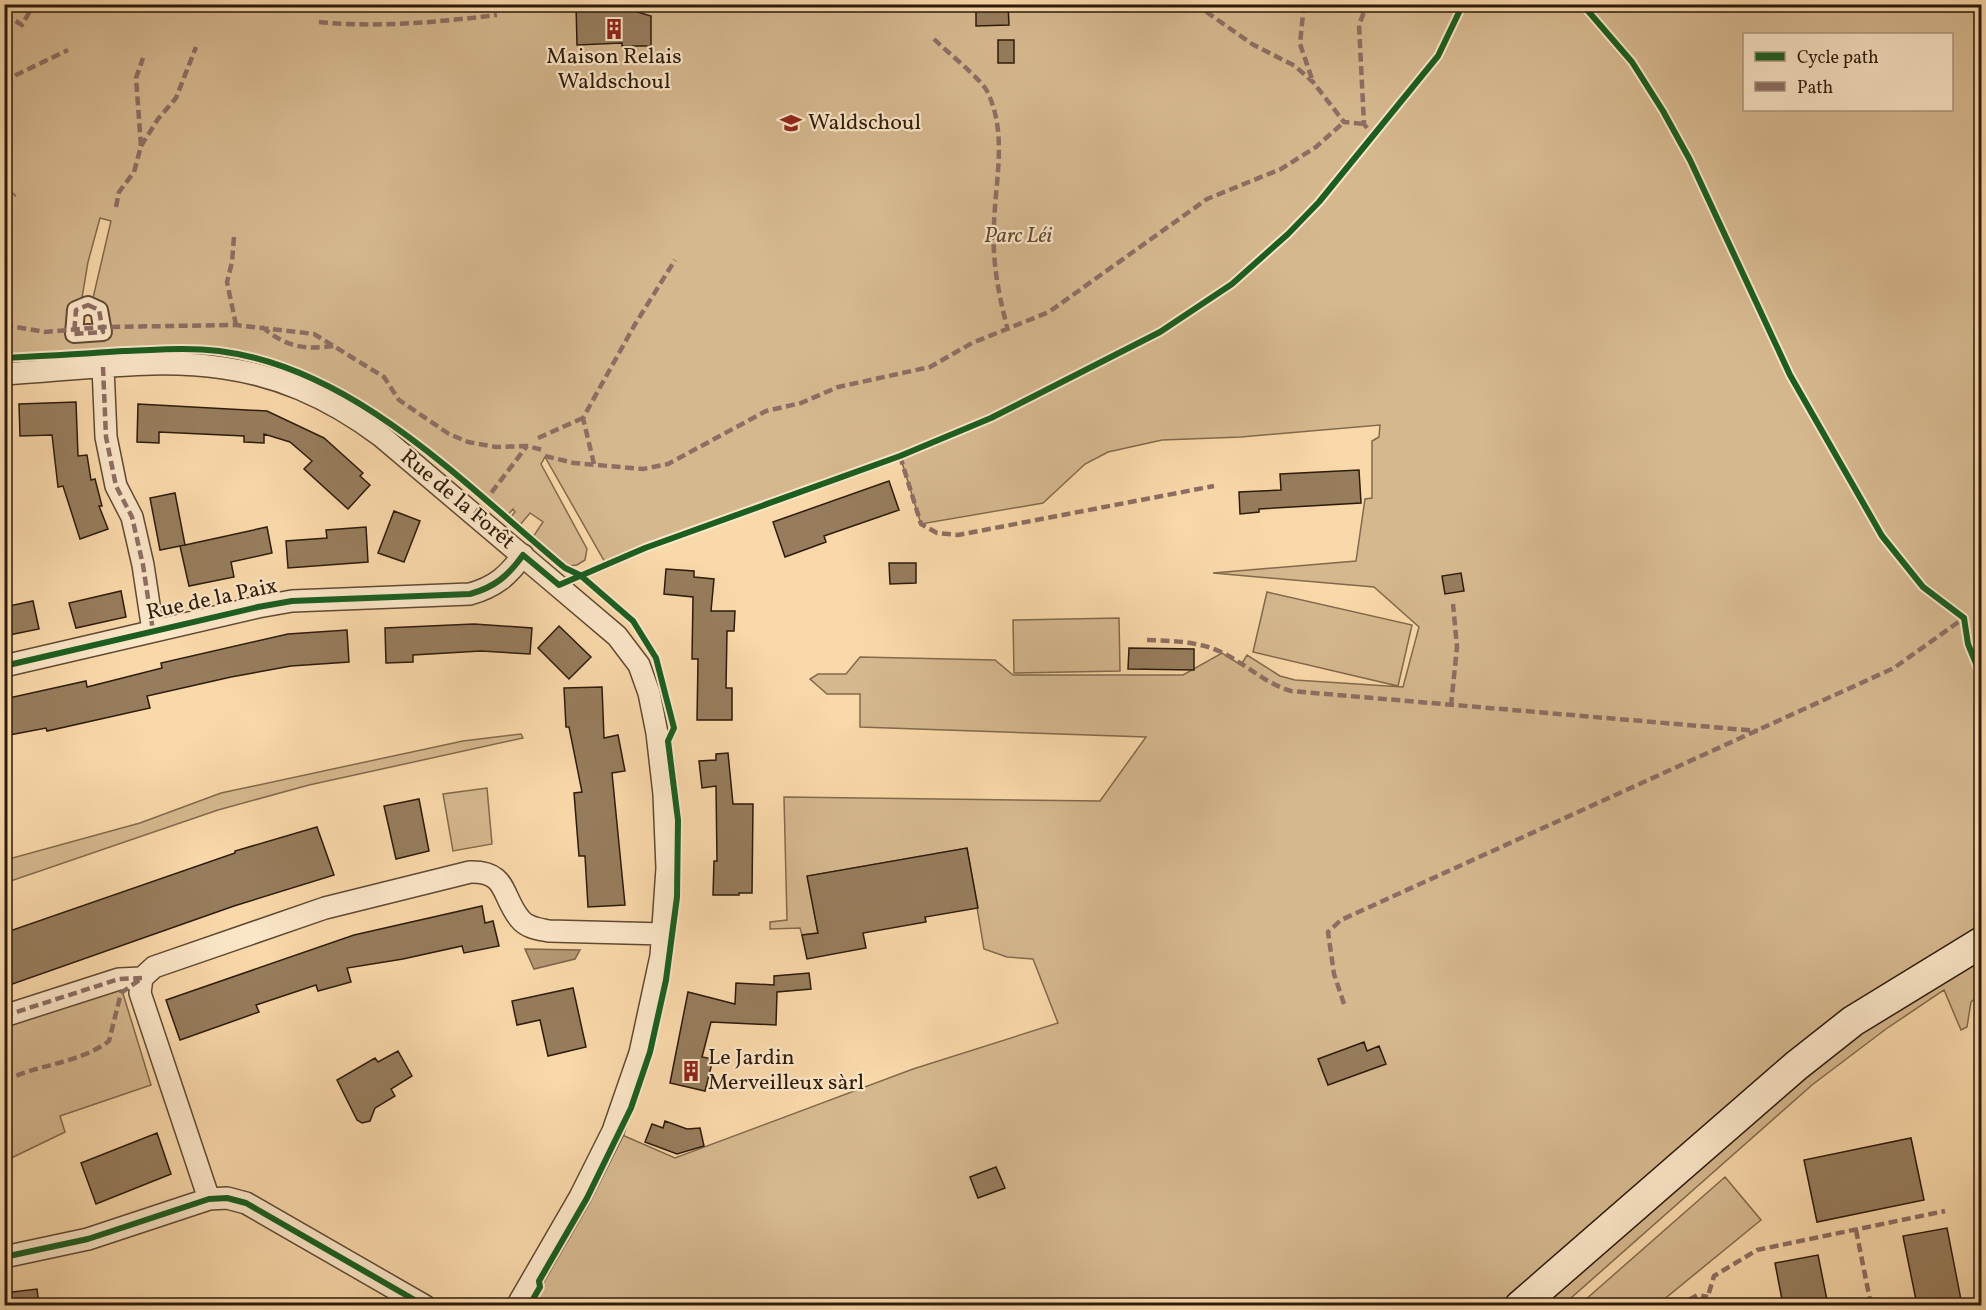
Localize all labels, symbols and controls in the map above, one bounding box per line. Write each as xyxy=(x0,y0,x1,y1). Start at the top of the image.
building icon: Maison Relais Waldschoul xyxy=(602,17,626,41)
legend xyxy=(1743,33,1953,111)
place label: Maison Relais Waldschoul xyxy=(546,42,682,98)
text: Cycle path xyxy=(1797,46,1879,71)
text: Path xyxy=(1797,76,1833,101)
place label: Waldschoul xyxy=(808,108,921,139)
school or university icon: Waldschoul xyxy=(779,111,803,135)
park label: Parc Léi xyxy=(984,221,1052,252)
street label: Rue de la Forêt xyxy=(393,443,521,558)
street label: Rue de la Paix xyxy=(144,571,280,629)
place label: Le Jardin Merveilleux sàrl xyxy=(708,1043,864,1099)
building icon: Le Jardin Merveilleux sàrl xyxy=(679,1059,703,1083)

